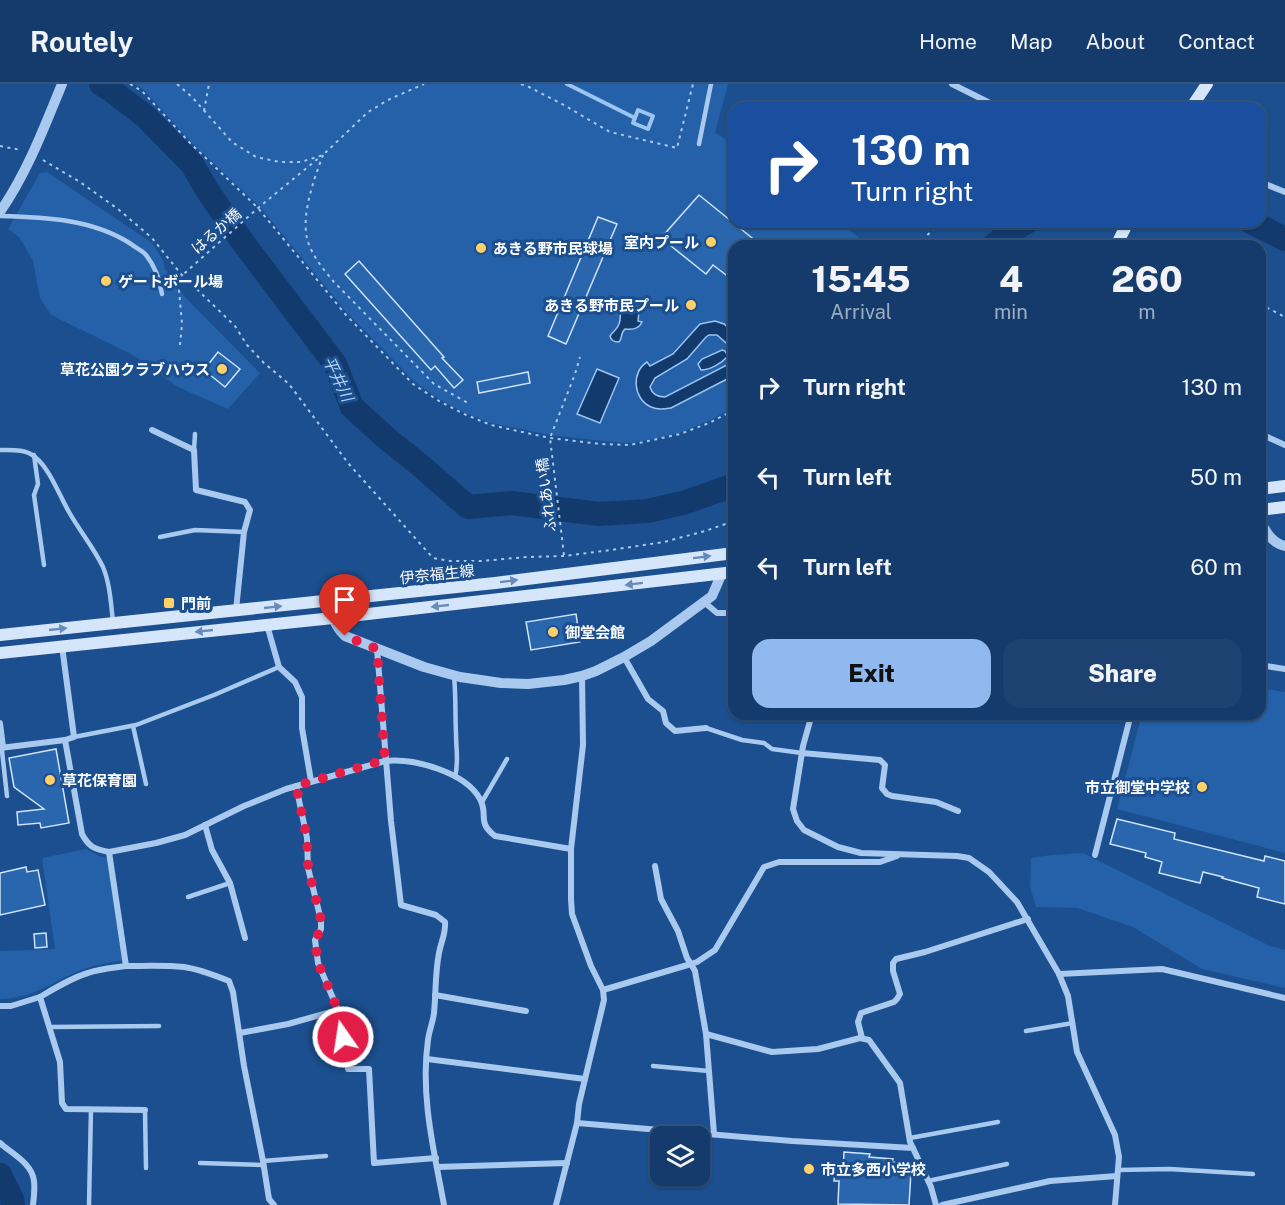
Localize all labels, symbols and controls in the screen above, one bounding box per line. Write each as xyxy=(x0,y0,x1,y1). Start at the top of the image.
text: Routely xyxy=(30,25,133,58)
text: Home xyxy=(919,29,977,54)
text: Map xyxy=(1010,29,1053,54)
text: About xyxy=(1086,29,1145,54)
text: Contact xyxy=(1178,29,1255,54)
text: 130 m xyxy=(851,125,971,174)
icon: right xyxy=(752,126,830,204)
text: Turn right xyxy=(851,175,974,207)
street label: はるか橋 xyxy=(188,205,244,257)
place label: 室内プール xyxy=(624,234,699,251)
marker: 室内プール xyxy=(704,235,718,249)
place label: あきる野市民球場 xyxy=(493,240,613,257)
marker: あきる野市民球場 xyxy=(474,241,488,255)
text: 15:45 xyxy=(811,258,911,300)
text: 4 xyxy=(999,258,1023,300)
text: 260 xyxy=(1111,258,1183,300)
place label: ゲートボール場 xyxy=(118,273,223,290)
marker: ゲートボール場 xyxy=(99,274,113,288)
place label: あきる野市民プール xyxy=(544,297,679,314)
marker: あきる野市民プール xyxy=(684,298,698,312)
text: Arrival xyxy=(830,300,892,324)
text: min xyxy=(994,300,1028,324)
text: m xyxy=(1138,300,1156,324)
water label: 平井川 xyxy=(319,353,358,407)
place label: 草花公園クラブハウス xyxy=(60,361,210,378)
marker: 草花公園クラブハウス xyxy=(215,362,229,376)
icon: right xyxy=(752,371,785,404)
text: Turn right xyxy=(803,374,906,400)
text: 130 m xyxy=(1181,374,1242,400)
street label: ふれあい橋 xyxy=(533,457,559,533)
icon: left xyxy=(752,461,785,494)
text: Turn left xyxy=(803,464,892,490)
text: 50 m xyxy=(1190,464,1242,490)
icon: left xyxy=(752,551,785,584)
one-way arrow xyxy=(693,552,712,562)
text: Turn left xyxy=(803,554,892,580)
text: 60 m xyxy=(1191,554,1242,580)
street label: 伊奈福生線 xyxy=(399,562,475,586)
pin xyxy=(319,574,370,636)
one-way arrow xyxy=(499,576,518,586)
one-way arrow xyxy=(624,579,643,589)
icon: arrive xyxy=(328,583,361,616)
place label: 門前 xyxy=(181,595,211,612)
marker: 門前 xyxy=(162,596,176,610)
one-way arrow xyxy=(430,601,449,611)
one-way arrow xyxy=(264,602,283,612)
one-way arrow xyxy=(49,624,68,634)
place label: 御堂会館 xyxy=(565,624,625,641)
marker: 御堂会館 xyxy=(546,625,560,639)
one-way arrow xyxy=(195,626,214,636)
button: Exit xyxy=(752,639,991,708)
button: Share xyxy=(1003,639,1242,708)
place label: 草花保育園 xyxy=(62,772,137,789)
marker: 草花保育園 xyxy=(43,773,57,787)
place label: 市立御堂中学校 xyxy=(1085,779,1190,796)
marker: 市立御堂中学校 xyxy=(1195,780,1209,794)
position arrow xyxy=(311,1005,375,1069)
map controls xyxy=(650,1126,710,1186)
button: layers xyxy=(650,1126,710,1186)
place label: 市立多西小学校 xyxy=(821,1161,926,1178)
marker: 市立多西小学校 xyxy=(802,1162,816,1176)

